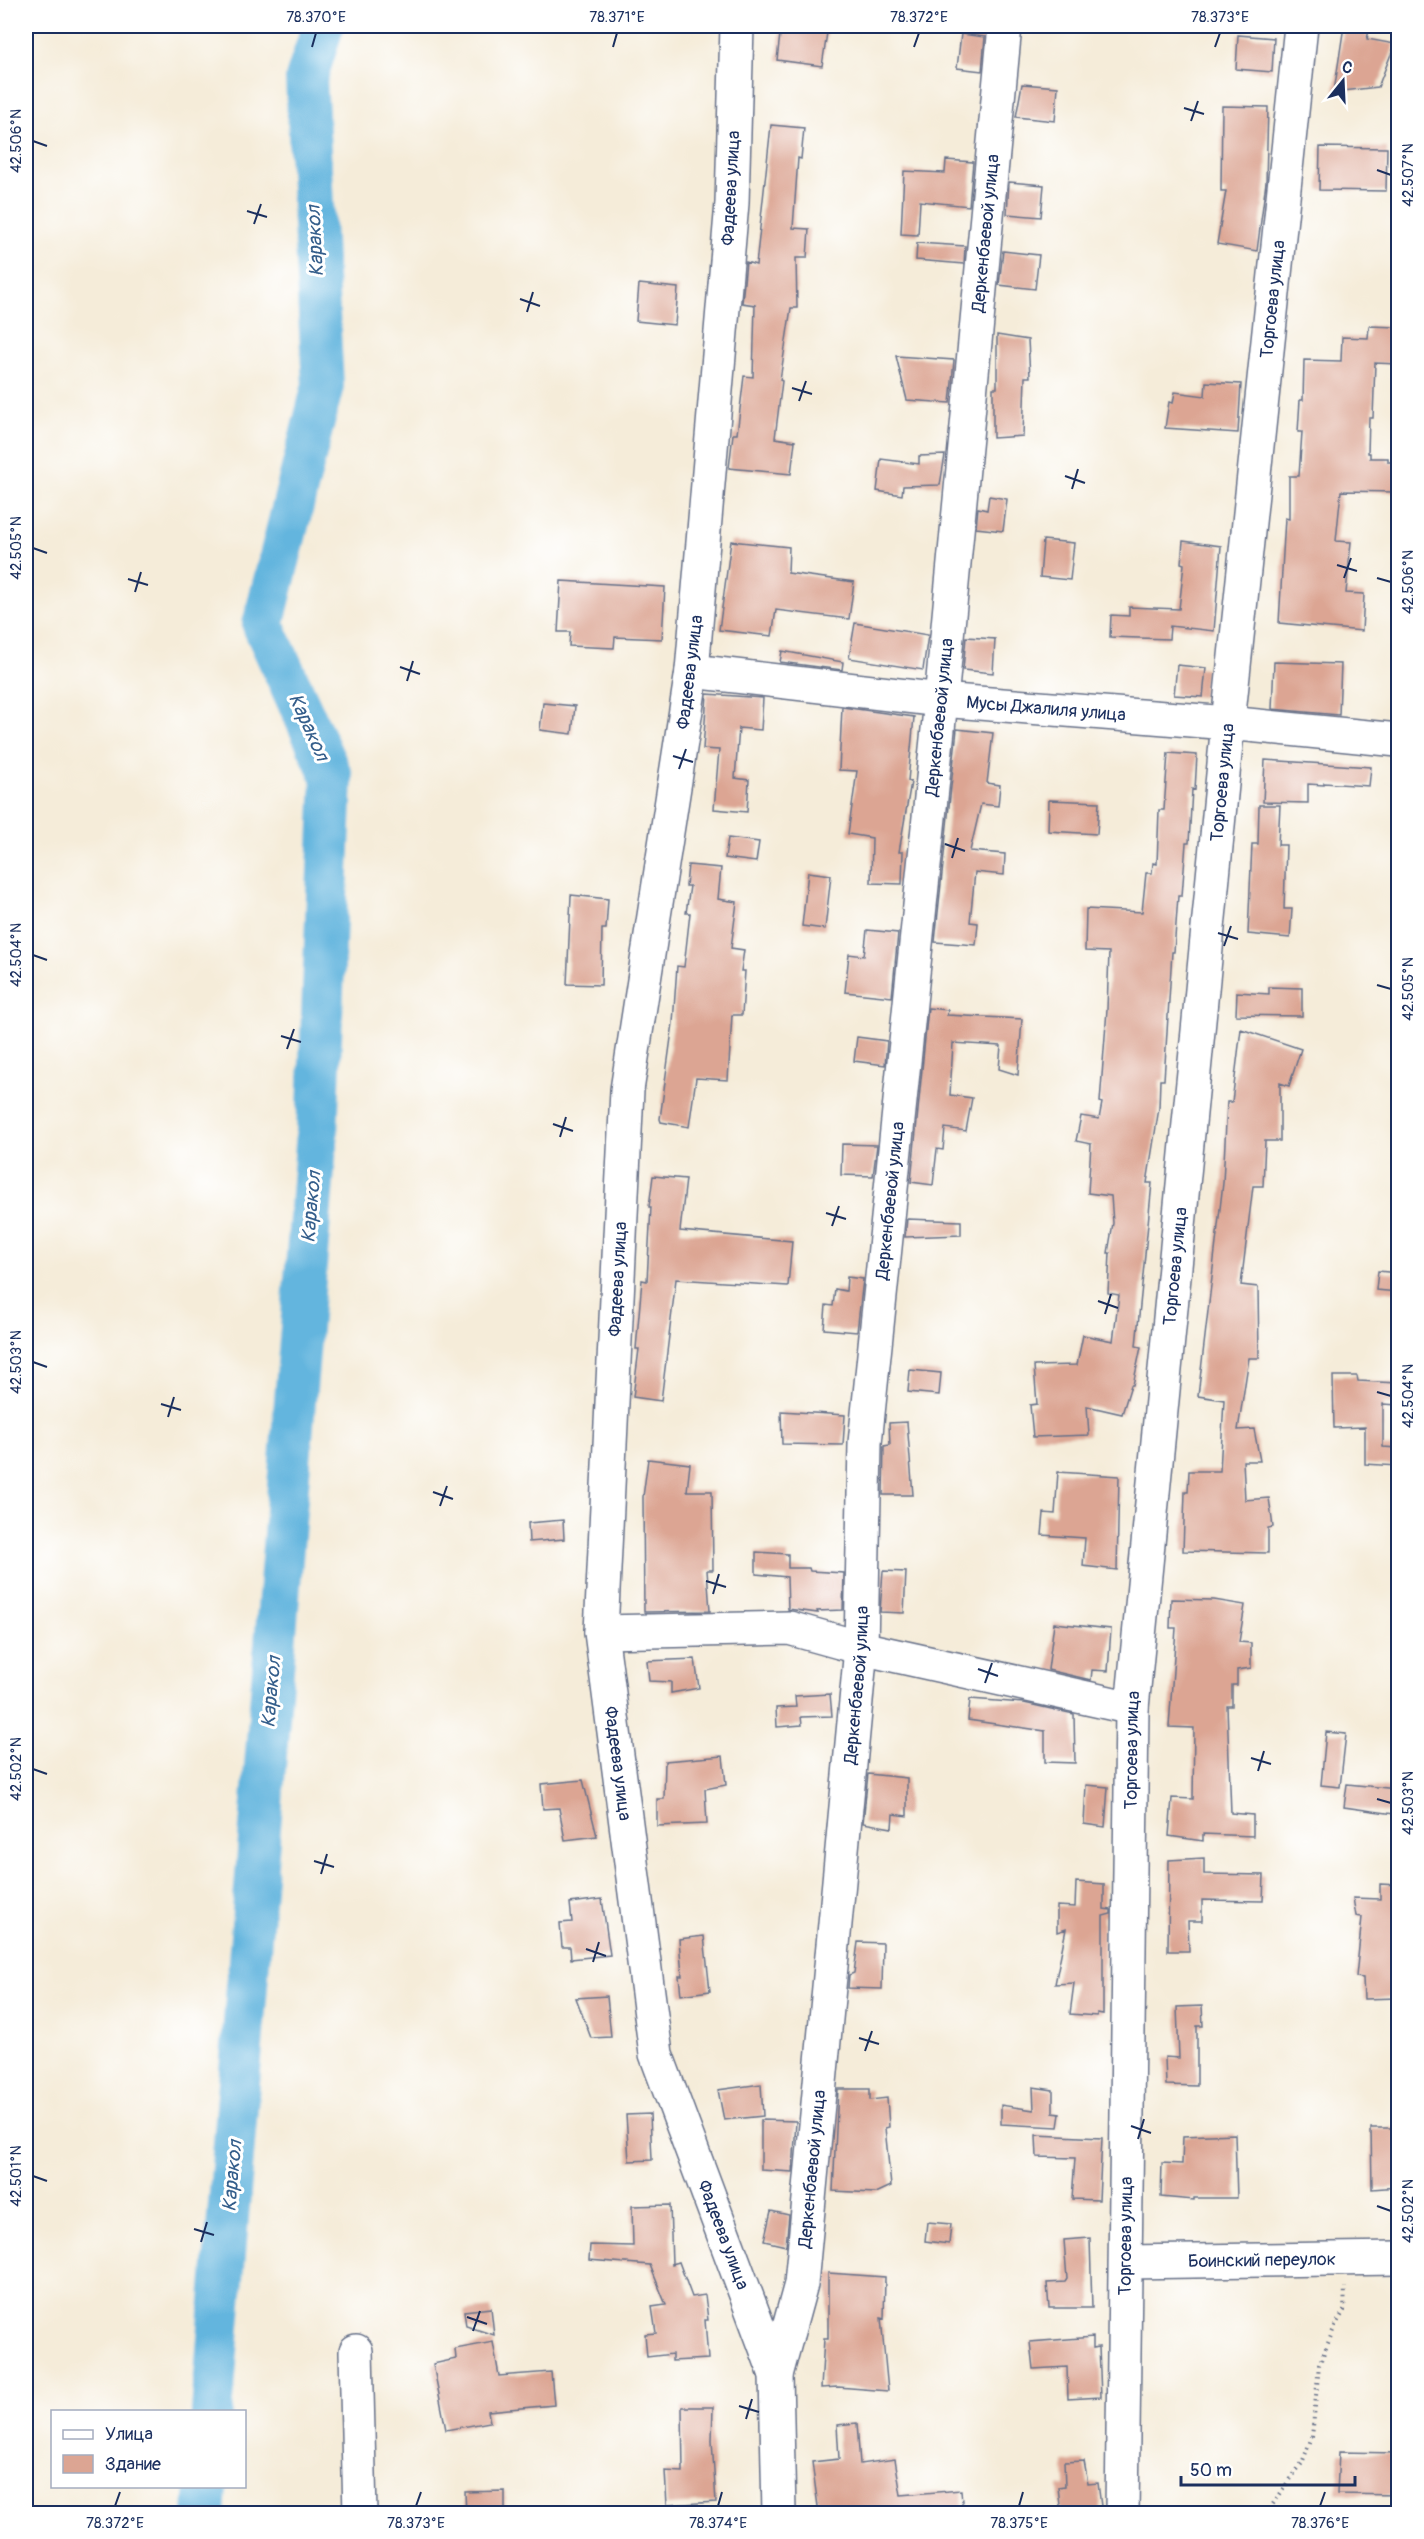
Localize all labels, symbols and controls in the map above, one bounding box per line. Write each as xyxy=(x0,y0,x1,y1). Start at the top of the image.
text: 78.370°E xyxy=(286,8,346,27)
text: 78.371°E xyxy=(589,8,645,27)
text: 78.372°E xyxy=(890,8,948,27)
text: 78.373°E xyxy=(1191,8,1249,27)
north arrow xyxy=(1313,51,1373,111)
text: С xyxy=(1340,57,1355,79)
text: 42.506°N xyxy=(7,109,26,173)
street label: Фадеева улица xyxy=(717,130,745,246)
text: 42.507°N xyxy=(1399,143,1418,207)
street label: Деркенбаевой улица xyxy=(966,153,1004,314)
water label: Каракол xyxy=(301,203,329,277)
street label: Торгоева улица xyxy=(1255,239,1290,359)
text: 42.505°N xyxy=(7,516,26,580)
text: 42.506°N xyxy=(1399,550,1418,614)
street label: Фадеева улица xyxy=(672,614,708,730)
street label: Деркенбаевой улица xyxy=(920,637,958,798)
water label: Каракол xyxy=(283,689,335,766)
street label: Мусы Джалиля улица xyxy=(965,691,1127,726)
street label: Торгоева улица xyxy=(1205,722,1239,843)
text: 42.504°N xyxy=(7,923,26,987)
text: 42.505°N xyxy=(1399,957,1418,1021)
street label: Деркенбаевой улица xyxy=(870,1120,909,1282)
water label: Каракол xyxy=(295,1169,327,1244)
street label: Торгоева улица xyxy=(1158,1206,1192,1326)
street label: Фадеева улица xyxy=(604,1221,632,1337)
text: 42.503°N xyxy=(7,1330,26,1394)
text: 42.504°N xyxy=(1399,1364,1418,1428)
street label: Деркенбаевой улица xyxy=(839,1606,873,1766)
water label: Каракол xyxy=(255,1654,287,1729)
street label: Торгоева улица xyxy=(1119,1690,1145,1810)
street label: Фадеева улица xyxy=(599,1705,637,1822)
text: 42.502°N xyxy=(7,1737,26,1801)
text: 42.503°N xyxy=(1399,1771,1418,1835)
street label: Деркенбаевой улица xyxy=(793,2089,831,2250)
water label: Каракол xyxy=(216,2138,248,2213)
text: 42.501°N xyxy=(7,2145,26,2207)
street label: Торгоева улица xyxy=(1113,2176,1138,2296)
street label: Фадеева улица xyxy=(693,2177,754,2293)
text: 42.502°N xyxy=(1399,2179,1418,2243)
street label: Боинский переулок xyxy=(1188,2247,1336,2273)
legend xyxy=(51,2410,246,2488)
text: Улица xyxy=(105,2423,153,2446)
scale bar xyxy=(1181,2449,1355,2487)
text: Здание xyxy=(105,2453,161,2476)
text: 50 m xyxy=(1190,2459,1232,2482)
text: 78.372°E xyxy=(86,2514,144,2533)
text: 78.373°E xyxy=(387,2514,445,2533)
text: 78.374°E xyxy=(689,2514,747,2533)
text: 78.375°E xyxy=(990,2514,1048,2533)
text: 78.376°E xyxy=(1291,2514,1349,2533)

